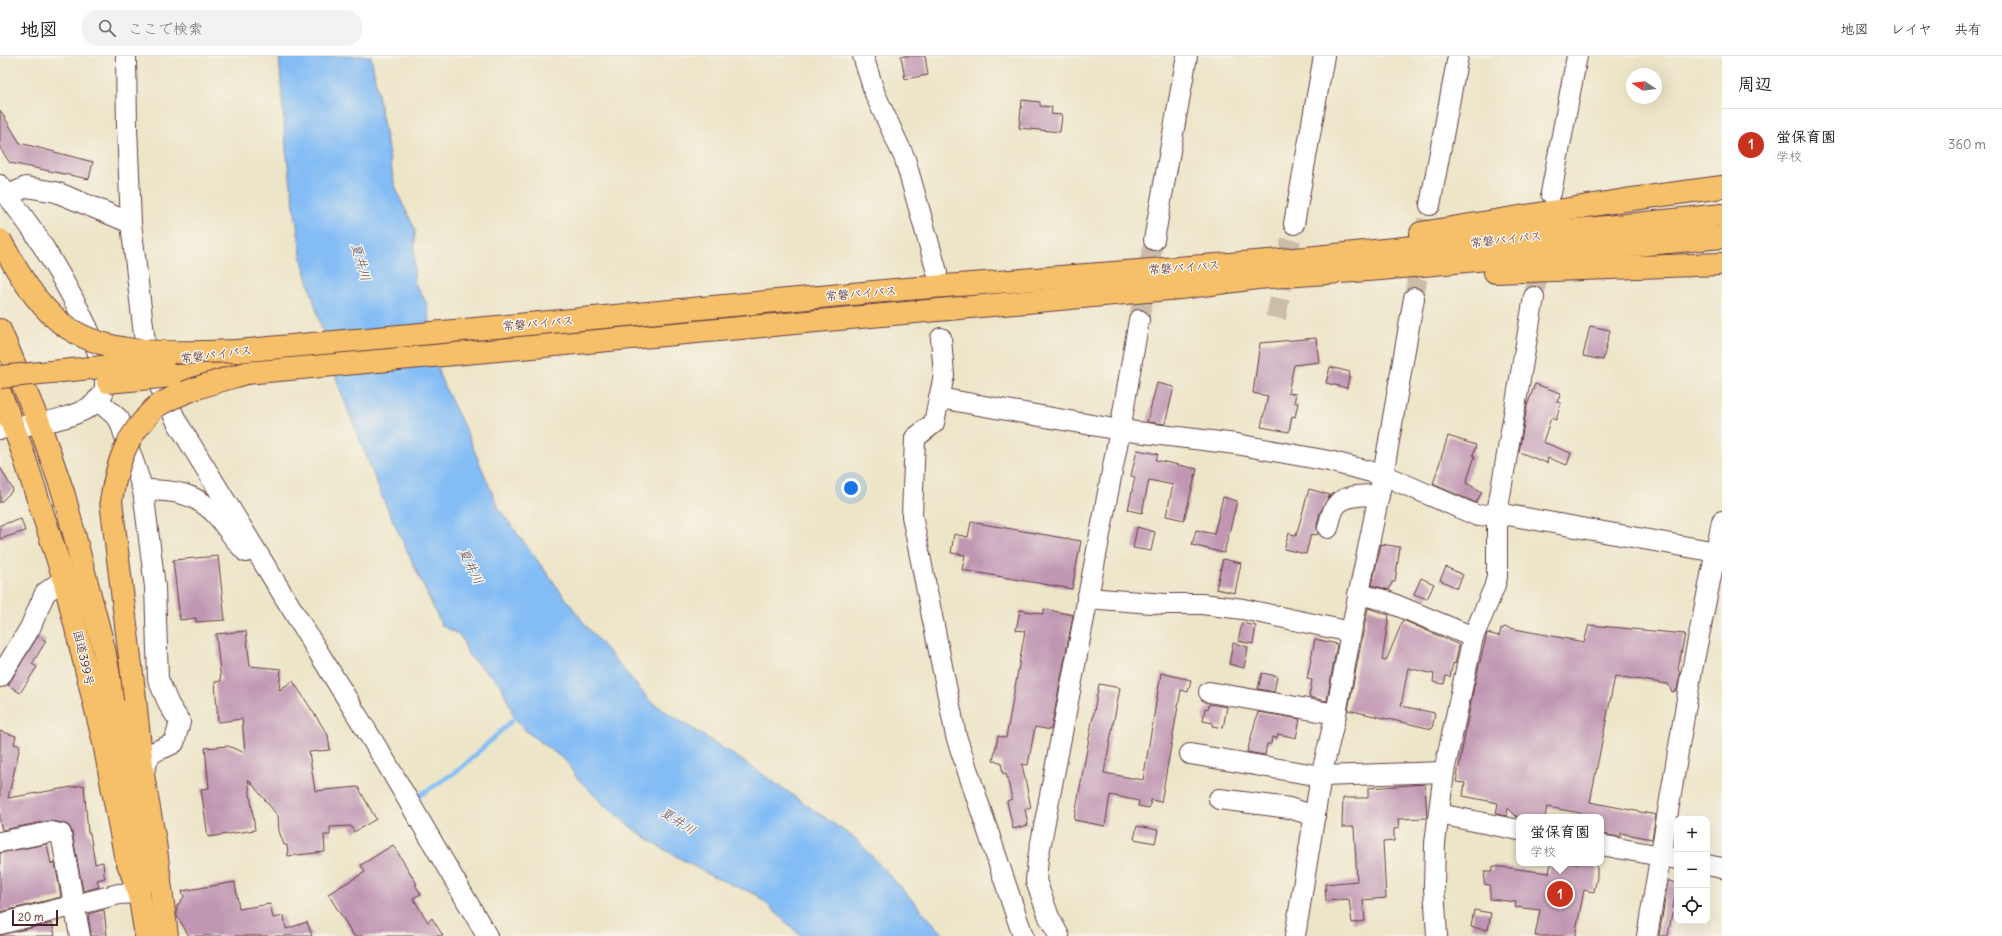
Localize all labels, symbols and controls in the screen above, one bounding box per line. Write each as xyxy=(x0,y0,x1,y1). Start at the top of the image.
search box xyxy=(82,10,362,46)
text: 地図 xyxy=(20,17,58,41)
icon: search xyxy=(96,17,118,39)
text: ここで検索 xyxy=(128,19,203,38)
text: 地図 xyxy=(1841,20,1869,38)
text: レイヤ xyxy=(1891,20,1932,38)
text: 共有 xyxy=(1954,20,1982,38)
north arrow xyxy=(1626,68,1662,104)
text: 周辺 xyxy=(1738,73,1772,95)
text: 蛍保育園 xyxy=(1776,127,1836,146)
text: 1 xyxy=(1748,136,1754,153)
text: 360 m xyxy=(1948,136,1986,153)
text: 学校 xyxy=(1776,148,1802,165)
street label: 常磐バイパス xyxy=(1470,228,1542,250)
water label: 夏井川 xyxy=(347,241,375,283)
street label: 常磐バイパス xyxy=(1148,257,1220,277)
street label: 常磐バイパス xyxy=(825,282,897,304)
street label: 常磐バイパス xyxy=(502,312,574,334)
street label: 常磐バイパス xyxy=(179,342,253,366)
your location xyxy=(841,478,861,498)
water label: 夏井川 xyxy=(455,545,487,587)
street label: 国道399号 xyxy=(70,629,98,687)
water label: 夏井川 xyxy=(657,803,699,839)
popup xyxy=(1516,814,1604,866)
map controls xyxy=(1674,816,1710,924)
button: + xyxy=(1674,816,1710,852)
text: 蛍保育園 xyxy=(1530,822,1590,841)
text: 学校 xyxy=(1530,843,1556,860)
button: − xyxy=(1674,852,1710,888)
pin: 1 xyxy=(1547,879,1573,909)
button: locate xyxy=(1674,888,1710,924)
scale bar xyxy=(12,908,58,927)
text: 20 m xyxy=(18,910,44,924)

